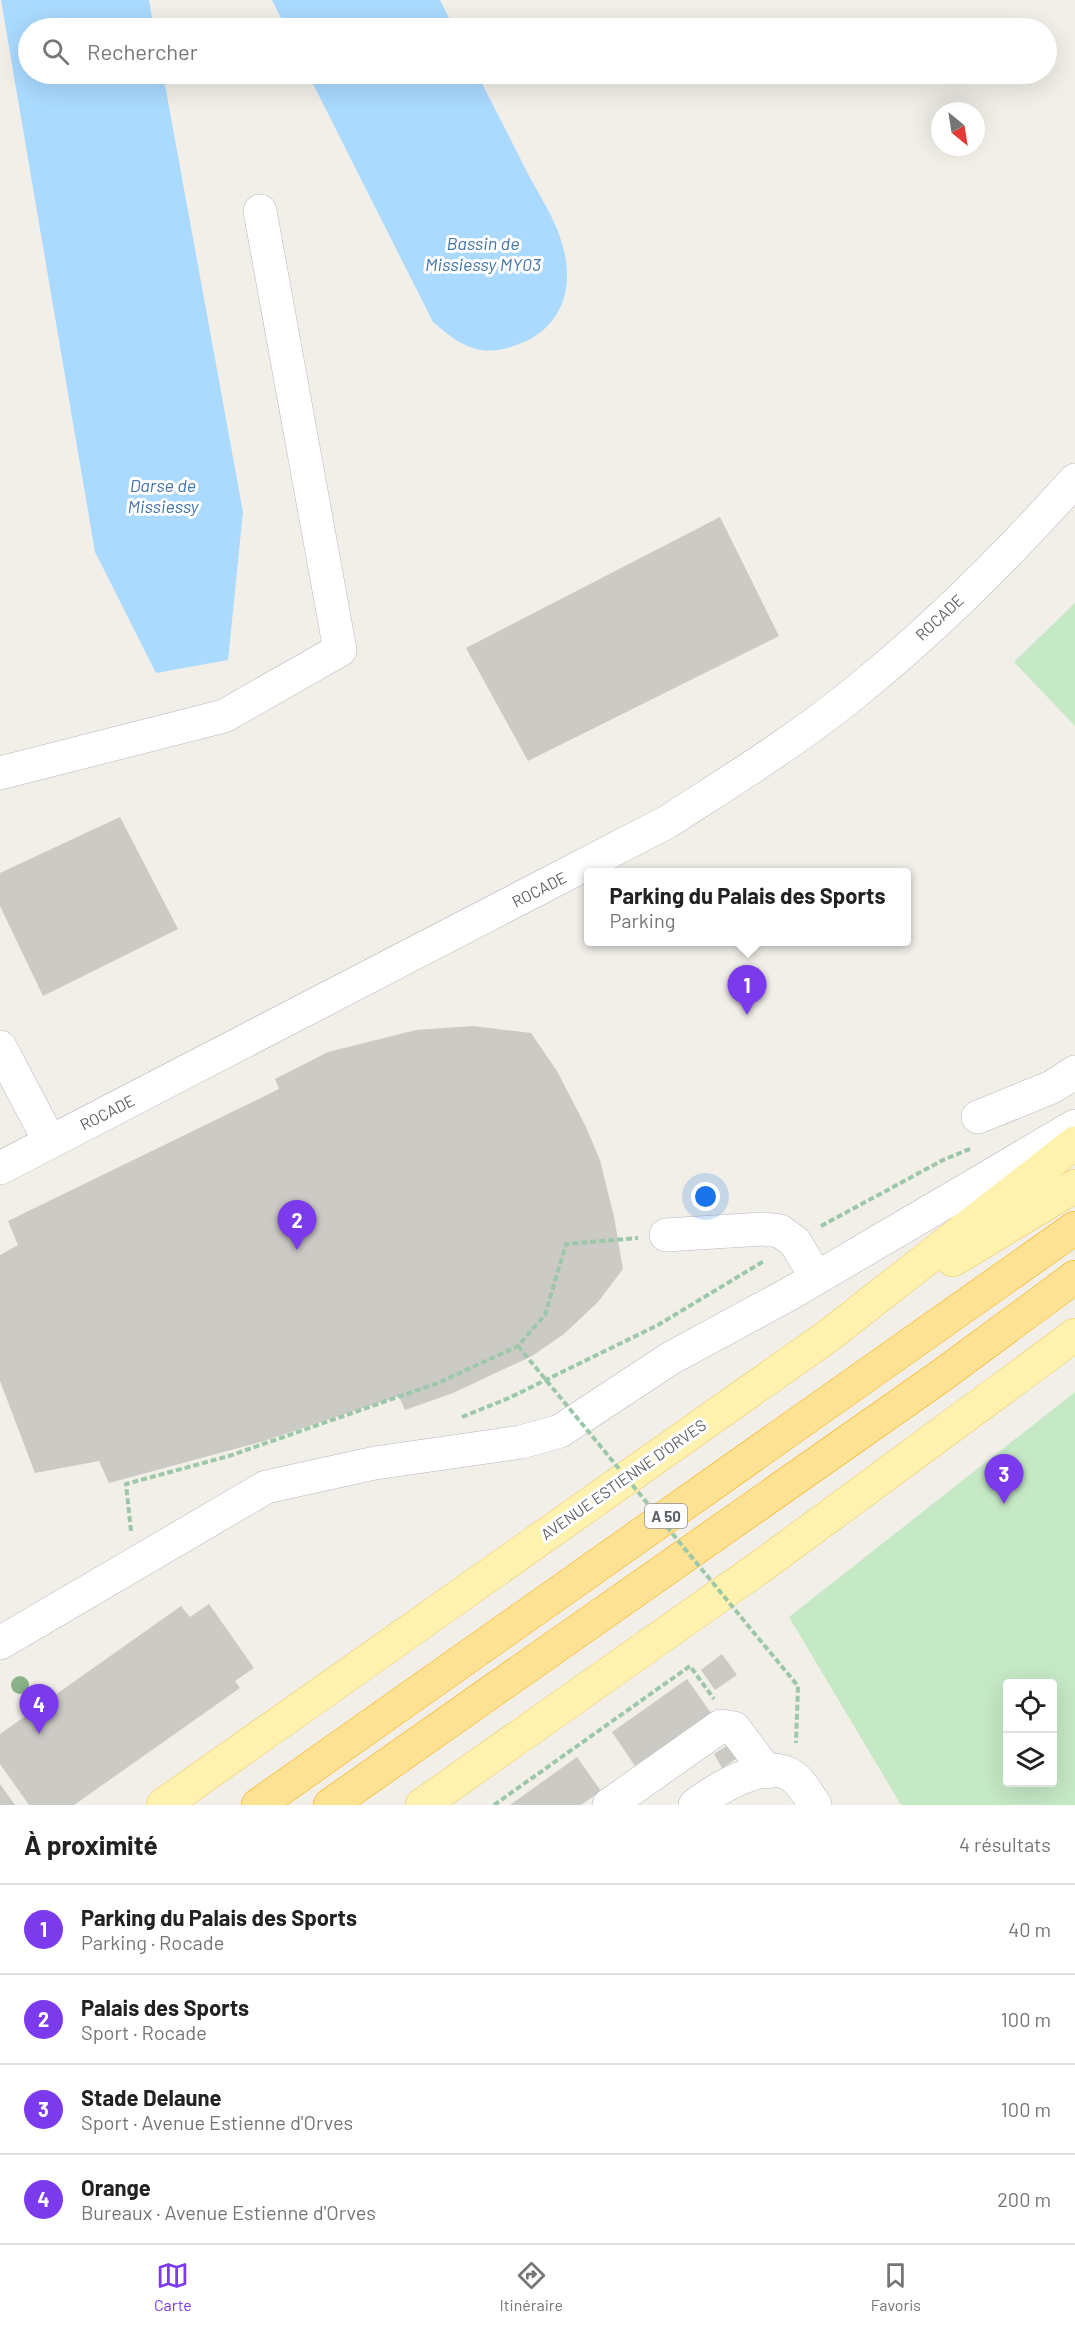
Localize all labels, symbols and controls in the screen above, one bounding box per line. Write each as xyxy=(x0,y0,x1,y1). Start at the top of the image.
search box xyxy=(18,18,1057,84)
icon: search xyxy=(39,35,72,68)
text: Rechercher xyxy=(87,38,198,64)
north arrow xyxy=(931,102,985,156)
water label: Bassin de Missiessy MY03 xyxy=(425,232,541,275)
water label: Darse de Missiessy xyxy=(127,474,200,517)
street label: ROCADE xyxy=(911,590,967,644)
street label: ROCADE xyxy=(509,867,569,911)
popup xyxy=(584,868,911,946)
text: Parking du Palais des Sports xyxy=(610,882,886,908)
text: Parking xyxy=(610,908,675,932)
pin: 1 xyxy=(728,966,766,1015)
street label: ROCADE xyxy=(77,1090,137,1134)
your location xyxy=(691,1182,720,1211)
pin: 2 xyxy=(278,1200,316,1250)
street label: AVENUE ESTIENNE D'ORVES xyxy=(537,1415,709,1543)
pin: 3 xyxy=(984,1454,1024,1504)
road number: A 50 xyxy=(645,1504,687,1528)
map controls xyxy=(1003,1679,1057,1787)
button: locate xyxy=(1003,1679,1057,1733)
pin: 4 xyxy=(20,1684,58,1734)
button: layers xyxy=(1003,1733,1057,1787)
text: À proximité xyxy=(24,1829,158,1860)
text: 4 résultats xyxy=(959,1832,1051,1856)
text: Parking du Palais des Sports xyxy=(81,1904,357,1930)
text: 1 xyxy=(40,1917,47,1941)
text: 40 m xyxy=(1008,1917,1051,1941)
text: Parking · Rocade xyxy=(81,1930,224,1954)
text: Palais des Sports xyxy=(81,1994,249,2020)
text: 2 xyxy=(38,2007,49,2031)
text: 100 m xyxy=(1001,2007,1051,2031)
text: Sport · Rocade xyxy=(81,2020,207,2044)
text: Stade Delaune xyxy=(81,2084,222,2110)
text: 3 xyxy=(38,2097,49,2121)
text: 100 m xyxy=(1001,2097,1051,2121)
text: Sport · Avenue Estienne d'Orves xyxy=(81,2110,353,2134)
text: Orange xyxy=(81,2174,151,2200)
text: 4 xyxy=(37,2187,50,2211)
text: 200 m xyxy=(997,2187,1051,2211)
text: Bureaux · Avenue Estienne d'Orves xyxy=(81,2200,376,2224)
tab: Carte xyxy=(154,2259,192,2314)
tab: Itinéraire xyxy=(500,2259,563,2314)
tab: Favoris xyxy=(871,2259,921,2314)

